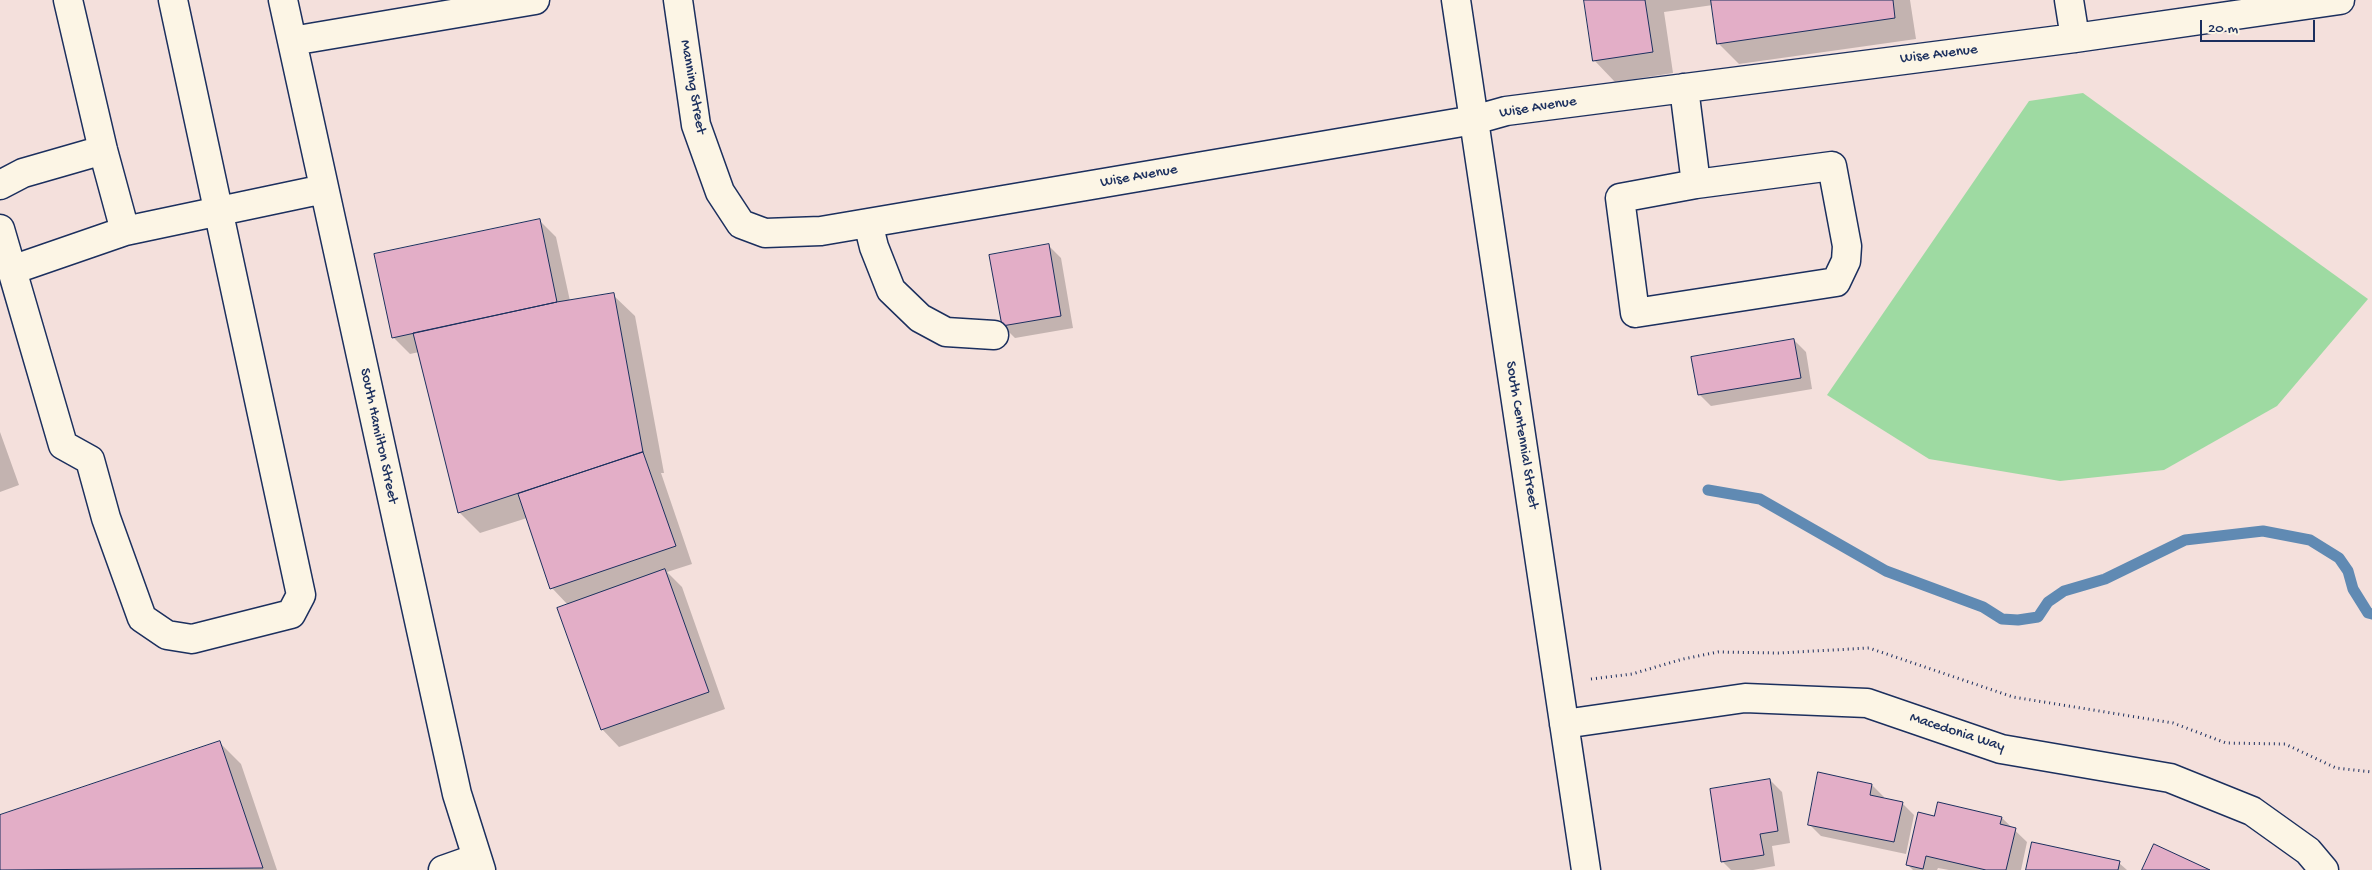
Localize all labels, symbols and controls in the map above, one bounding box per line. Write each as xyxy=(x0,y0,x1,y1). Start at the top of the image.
scale bar xyxy=(2202,10,2317,42)
text: 20 m xyxy=(2208,20,2238,38)
street label: Manning Street xyxy=(675,38,709,136)
street label: Wise Avenue xyxy=(1899,41,1979,69)
street label: Wise Avenue xyxy=(1498,93,1578,123)
street label: Wise Avenue xyxy=(1099,161,1179,193)
street label: South Centennial Street xyxy=(1500,360,1542,510)
street label: South Hamilton Street xyxy=(355,367,401,505)
street label: Macedonia Way xyxy=(1907,709,2007,757)

